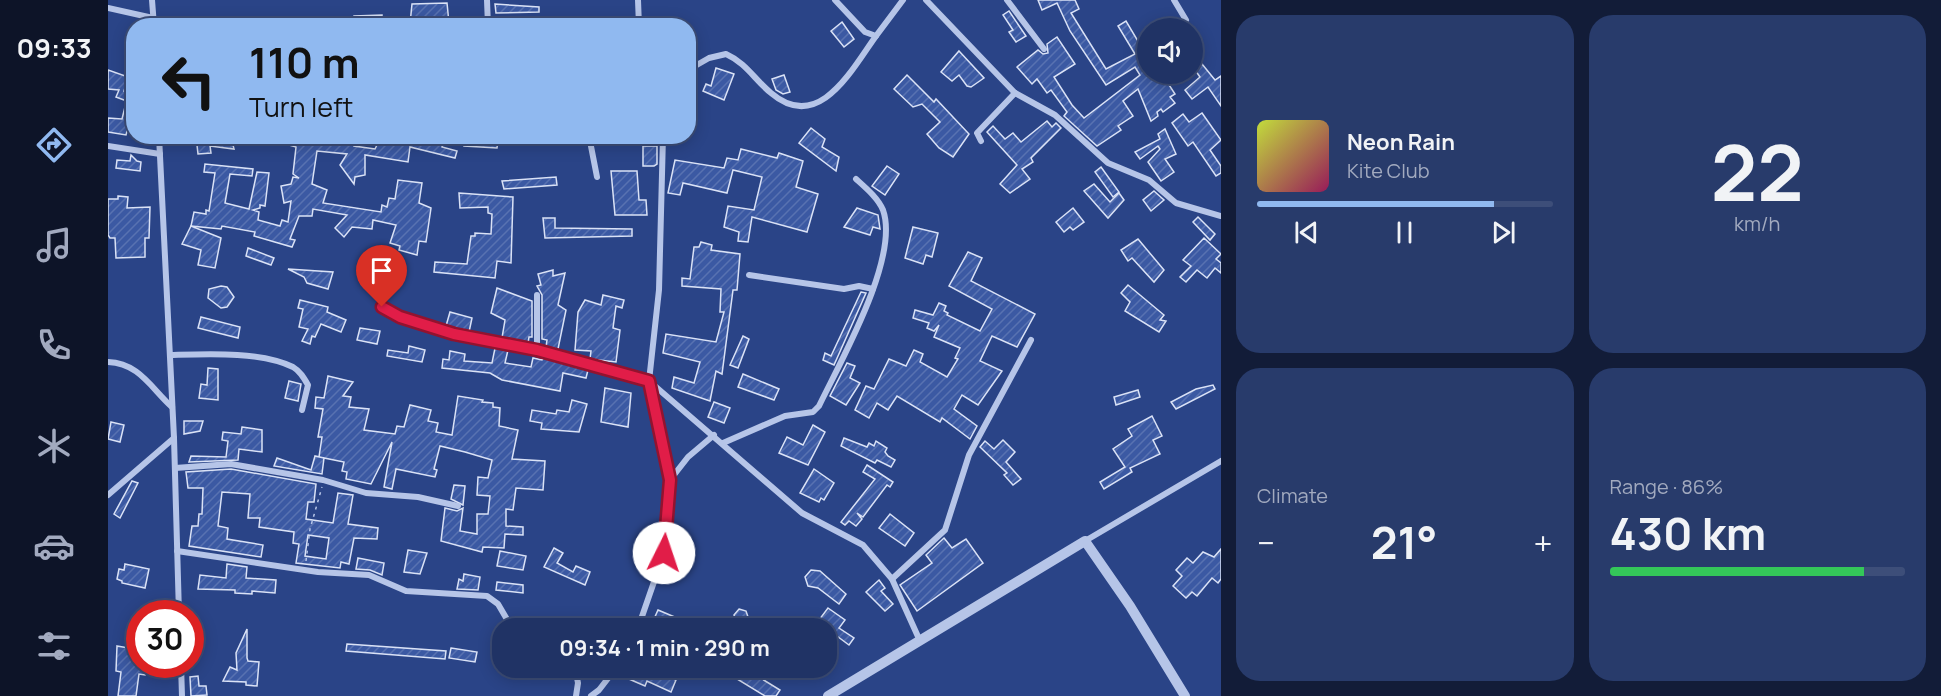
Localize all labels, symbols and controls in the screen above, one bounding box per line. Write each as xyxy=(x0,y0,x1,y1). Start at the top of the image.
map controls xyxy=(1137,18,1203,84)
button: sound xyxy=(1137,18,1203,84)
text: 09:33 xyxy=(16,29,92,66)
text: 110 m xyxy=(249,33,360,91)
icon: left xyxy=(150,42,228,120)
text: Turn left xyxy=(249,88,353,125)
text: 22 xyxy=(1711,118,1804,224)
icon: directions xyxy=(33,124,75,166)
text: Neon Rain xyxy=(1347,127,1455,157)
text: Kite Club xyxy=(1347,157,1430,184)
text: km/h xyxy=(1734,210,1781,237)
icon: previous xyxy=(1290,216,1323,249)
icon: pause xyxy=(1388,216,1421,249)
icon: next xyxy=(1487,216,1520,249)
icon: music xyxy=(33,224,75,266)
pin xyxy=(356,245,407,307)
icon: arrive xyxy=(365,254,398,287)
icon: phone xyxy=(33,324,75,366)
icon: climate xyxy=(33,425,75,467)
text: Range · 86% xyxy=(1610,473,1723,500)
text: Climate xyxy=(1257,482,1328,509)
text: 430 km xyxy=(1610,502,1766,564)
text: 21° xyxy=(1371,511,1438,573)
text: − xyxy=(1257,520,1275,565)
text: + xyxy=(1533,520,1553,565)
position arrow xyxy=(632,521,696,585)
icon: car xyxy=(33,525,75,567)
speed limit sign: 30 xyxy=(126,600,204,678)
icon: filters xyxy=(33,625,75,667)
text: 09:34 · 1 min · 290 m xyxy=(559,633,770,663)

